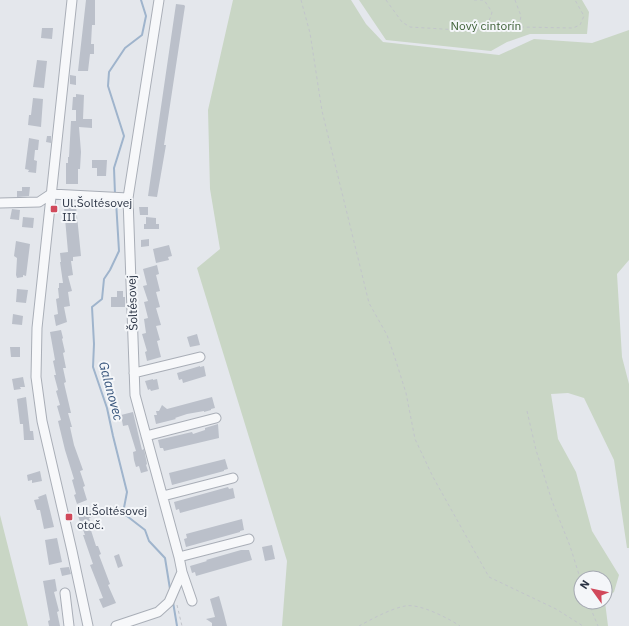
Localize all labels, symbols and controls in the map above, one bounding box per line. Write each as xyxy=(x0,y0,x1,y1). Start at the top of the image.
park label: Nový cintorín xyxy=(451,18,521,33)
place label: Ul.Šoltésovej III xyxy=(62,195,132,224)
marker: Ul.Šoltésovej III xyxy=(49,204,59,214)
street label: Šoltésovej xyxy=(124,275,140,331)
water label: Galanovec xyxy=(95,360,127,423)
place label: Ul.Šoltésovej otoč. xyxy=(77,503,147,532)
marker: Ul.Šoltésovej otoč. xyxy=(64,512,74,522)
north arrow xyxy=(573,570,613,610)
text: N xyxy=(577,577,593,592)

